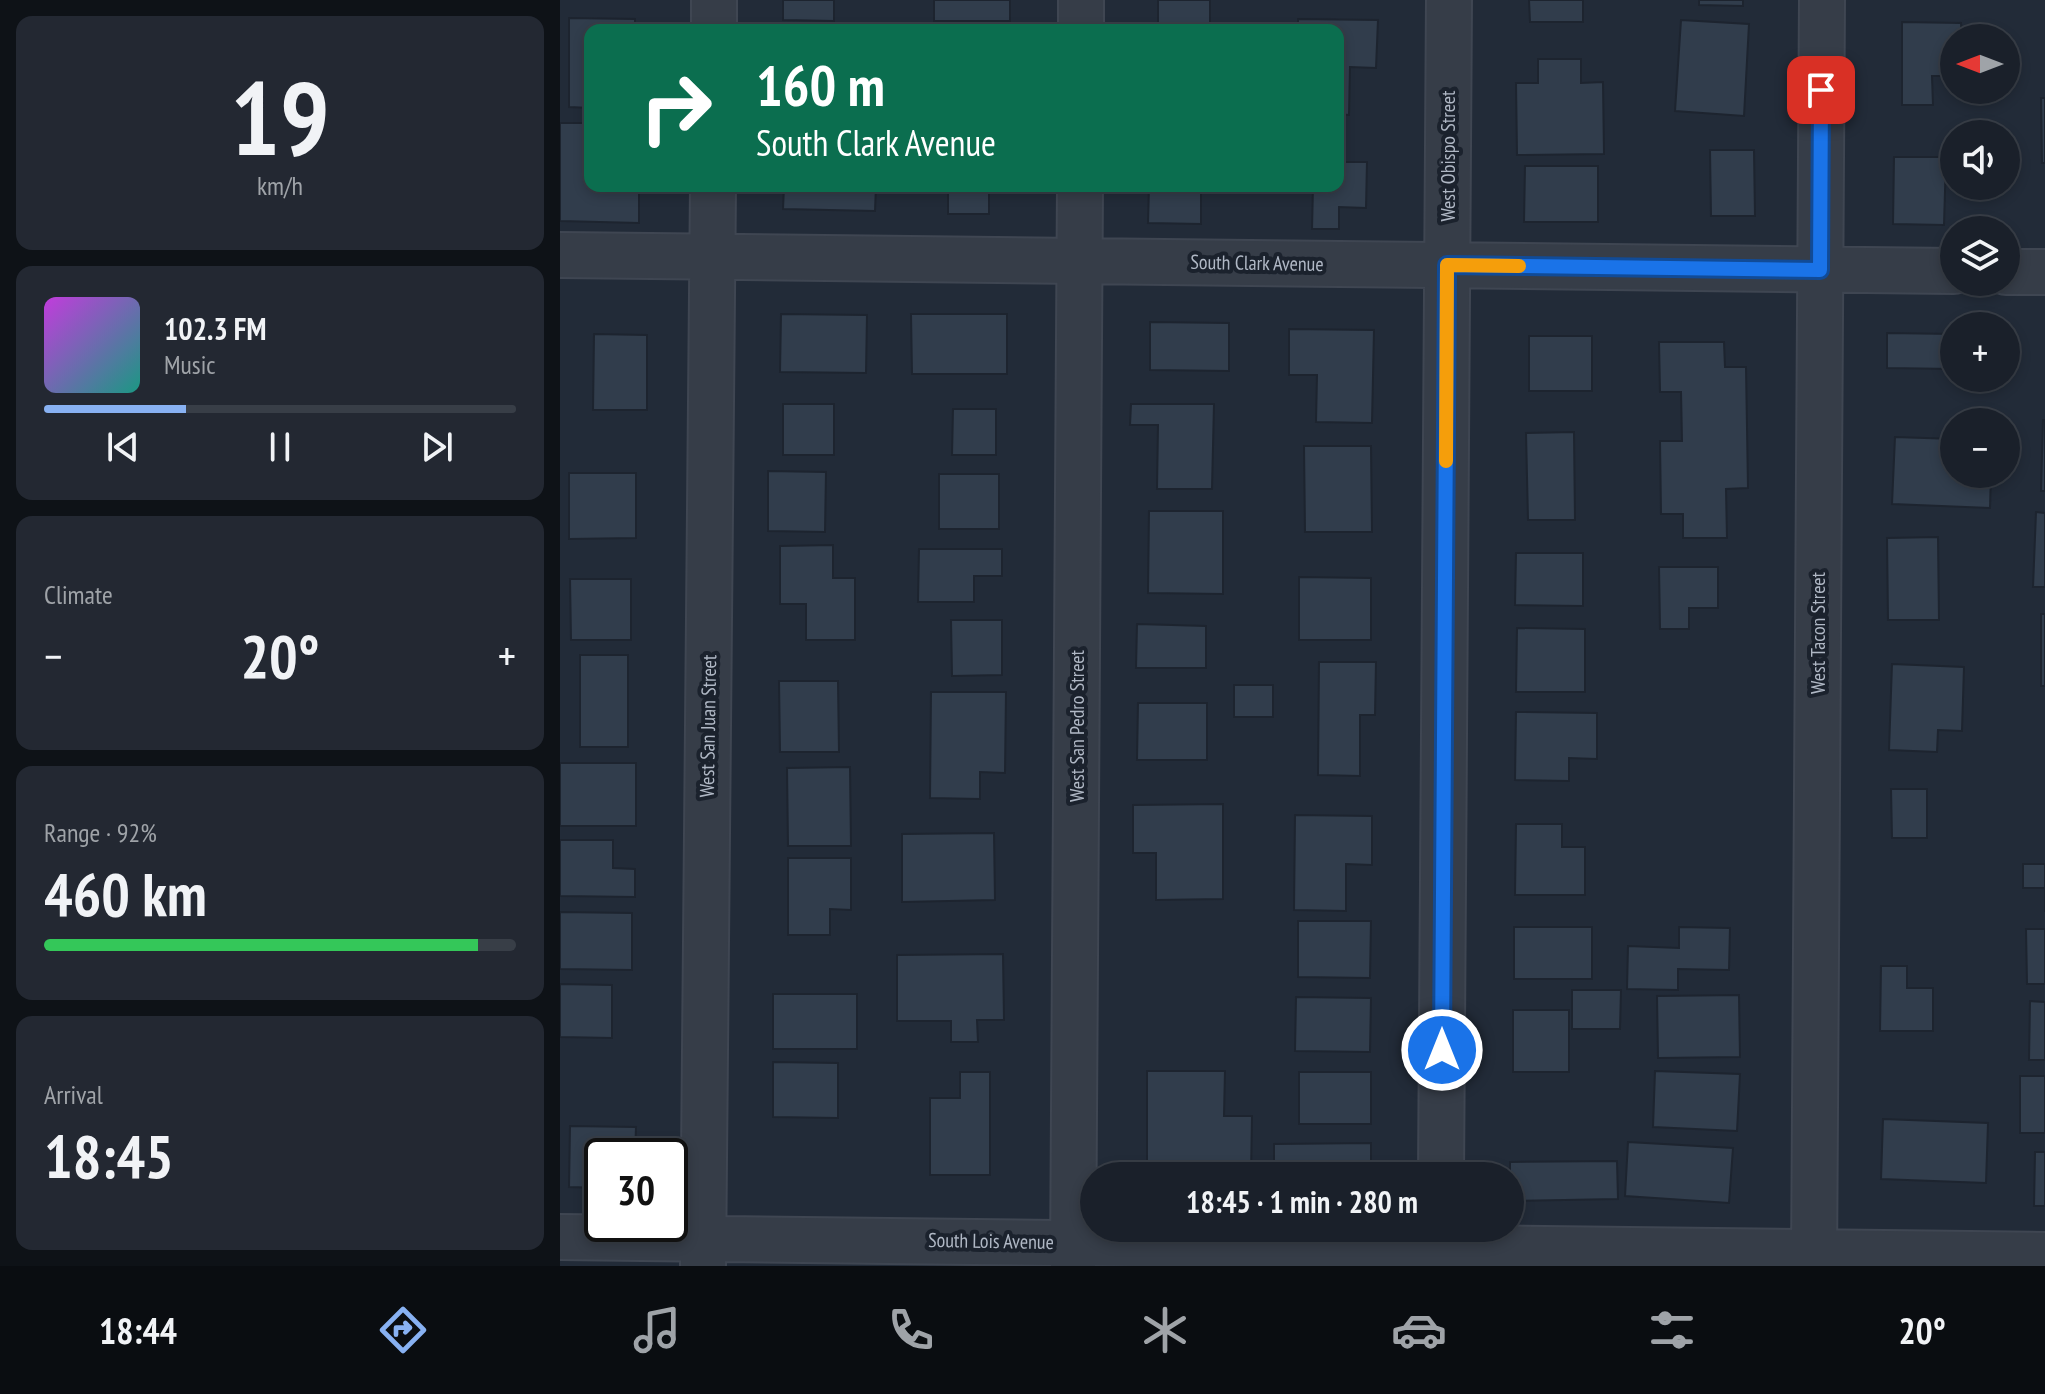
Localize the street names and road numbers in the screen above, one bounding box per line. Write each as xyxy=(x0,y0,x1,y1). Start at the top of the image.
street label: West Obispo Street xyxy=(1435,90,1461,222)
street label: South Clark Avenue xyxy=(1190,249,1324,277)
street label: West Tacon Street xyxy=(1805,571,1831,694)
street label: West San Pedro Street xyxy=(1064,649,1090,802)
street label: West San Juan Street xyxy=(694,654,722,798)
street label: South Lois Avenue xyxy=(928,1227,1054,1255)

